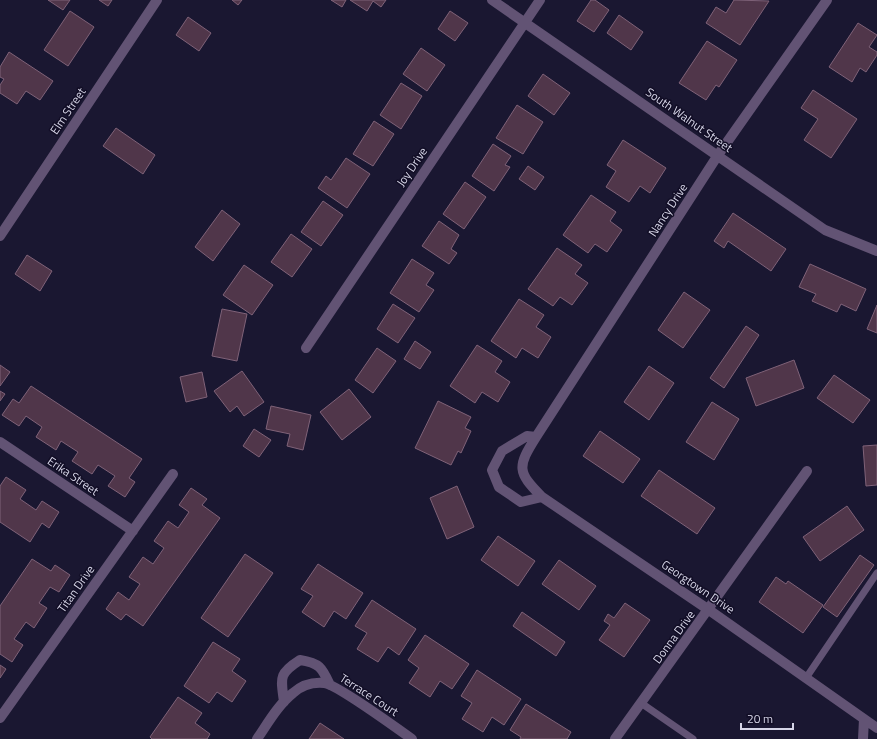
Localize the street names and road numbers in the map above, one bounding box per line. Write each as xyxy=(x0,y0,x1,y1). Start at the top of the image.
street label: South Walnut Street xyxy=(642,82,737,157)
street label: Elm Street xyxy=(45,83,91,138)
street label: Joy Drive xyxy=(391,143,432,190)
street label: Nancy Drive xyxy=(643,179,692,240)
street label: Erika Street xyxy=(44,451,104,500)
street label: Georgtown Drive xyxy=(658,555,739,618)
street label: Titan Drive xyxy=(52,561,99,616)
street label: Donna Drive xyxy=(648,606,699,667)
street label: Terrace Court xyxy=(336,668,403,721)

